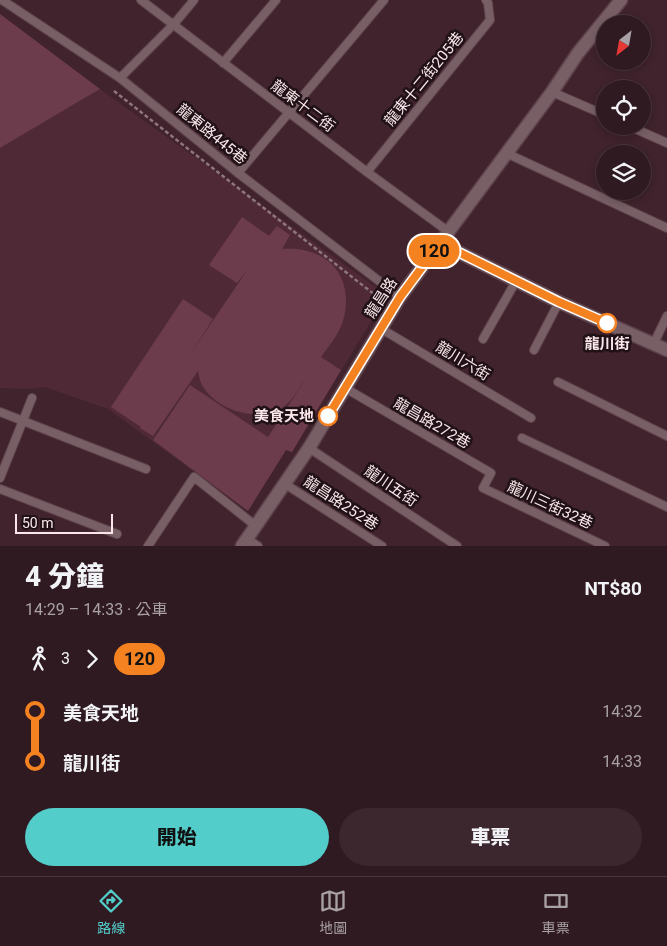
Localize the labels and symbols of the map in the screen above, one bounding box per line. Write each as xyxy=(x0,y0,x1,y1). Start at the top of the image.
north arrow xyxy=(596,15,651,70)
street label: 龍東十二街205巷 xyxy=(381,29,467,129)
street label: 龍東十二街 xyxy=(268,76,338,136)
street label: 龍東路445巷 xyxy=(173,100,251,168)
line badge: 120 xyxy=(405,235,463,267)
street label: 龍昌路 xyxy=(361,274,401,322)
marker: 龍川街 xyxy=(597,313,617,333)
place label: 龍川街 xyxy=(584,335,630,353)
street label: 龍川六街 xyxy=(433,338,493,384)
street label: 龍昌路272巷 xyxy=(391,394,473,452)
marker: 美食天地 xyxy=(318,406,338,426)
place label: 美食天地 xyxy=(254,407,314,425)
street label: 龍川五街 xyxy=(361,462,421,510)
street label: 龍昌路252巷 xyxy=(300,472,382,534)
street label: 龍川三街32巷 xyxy=(505,477,595,533)
scale bar xyxy=(15,511,112,534)

